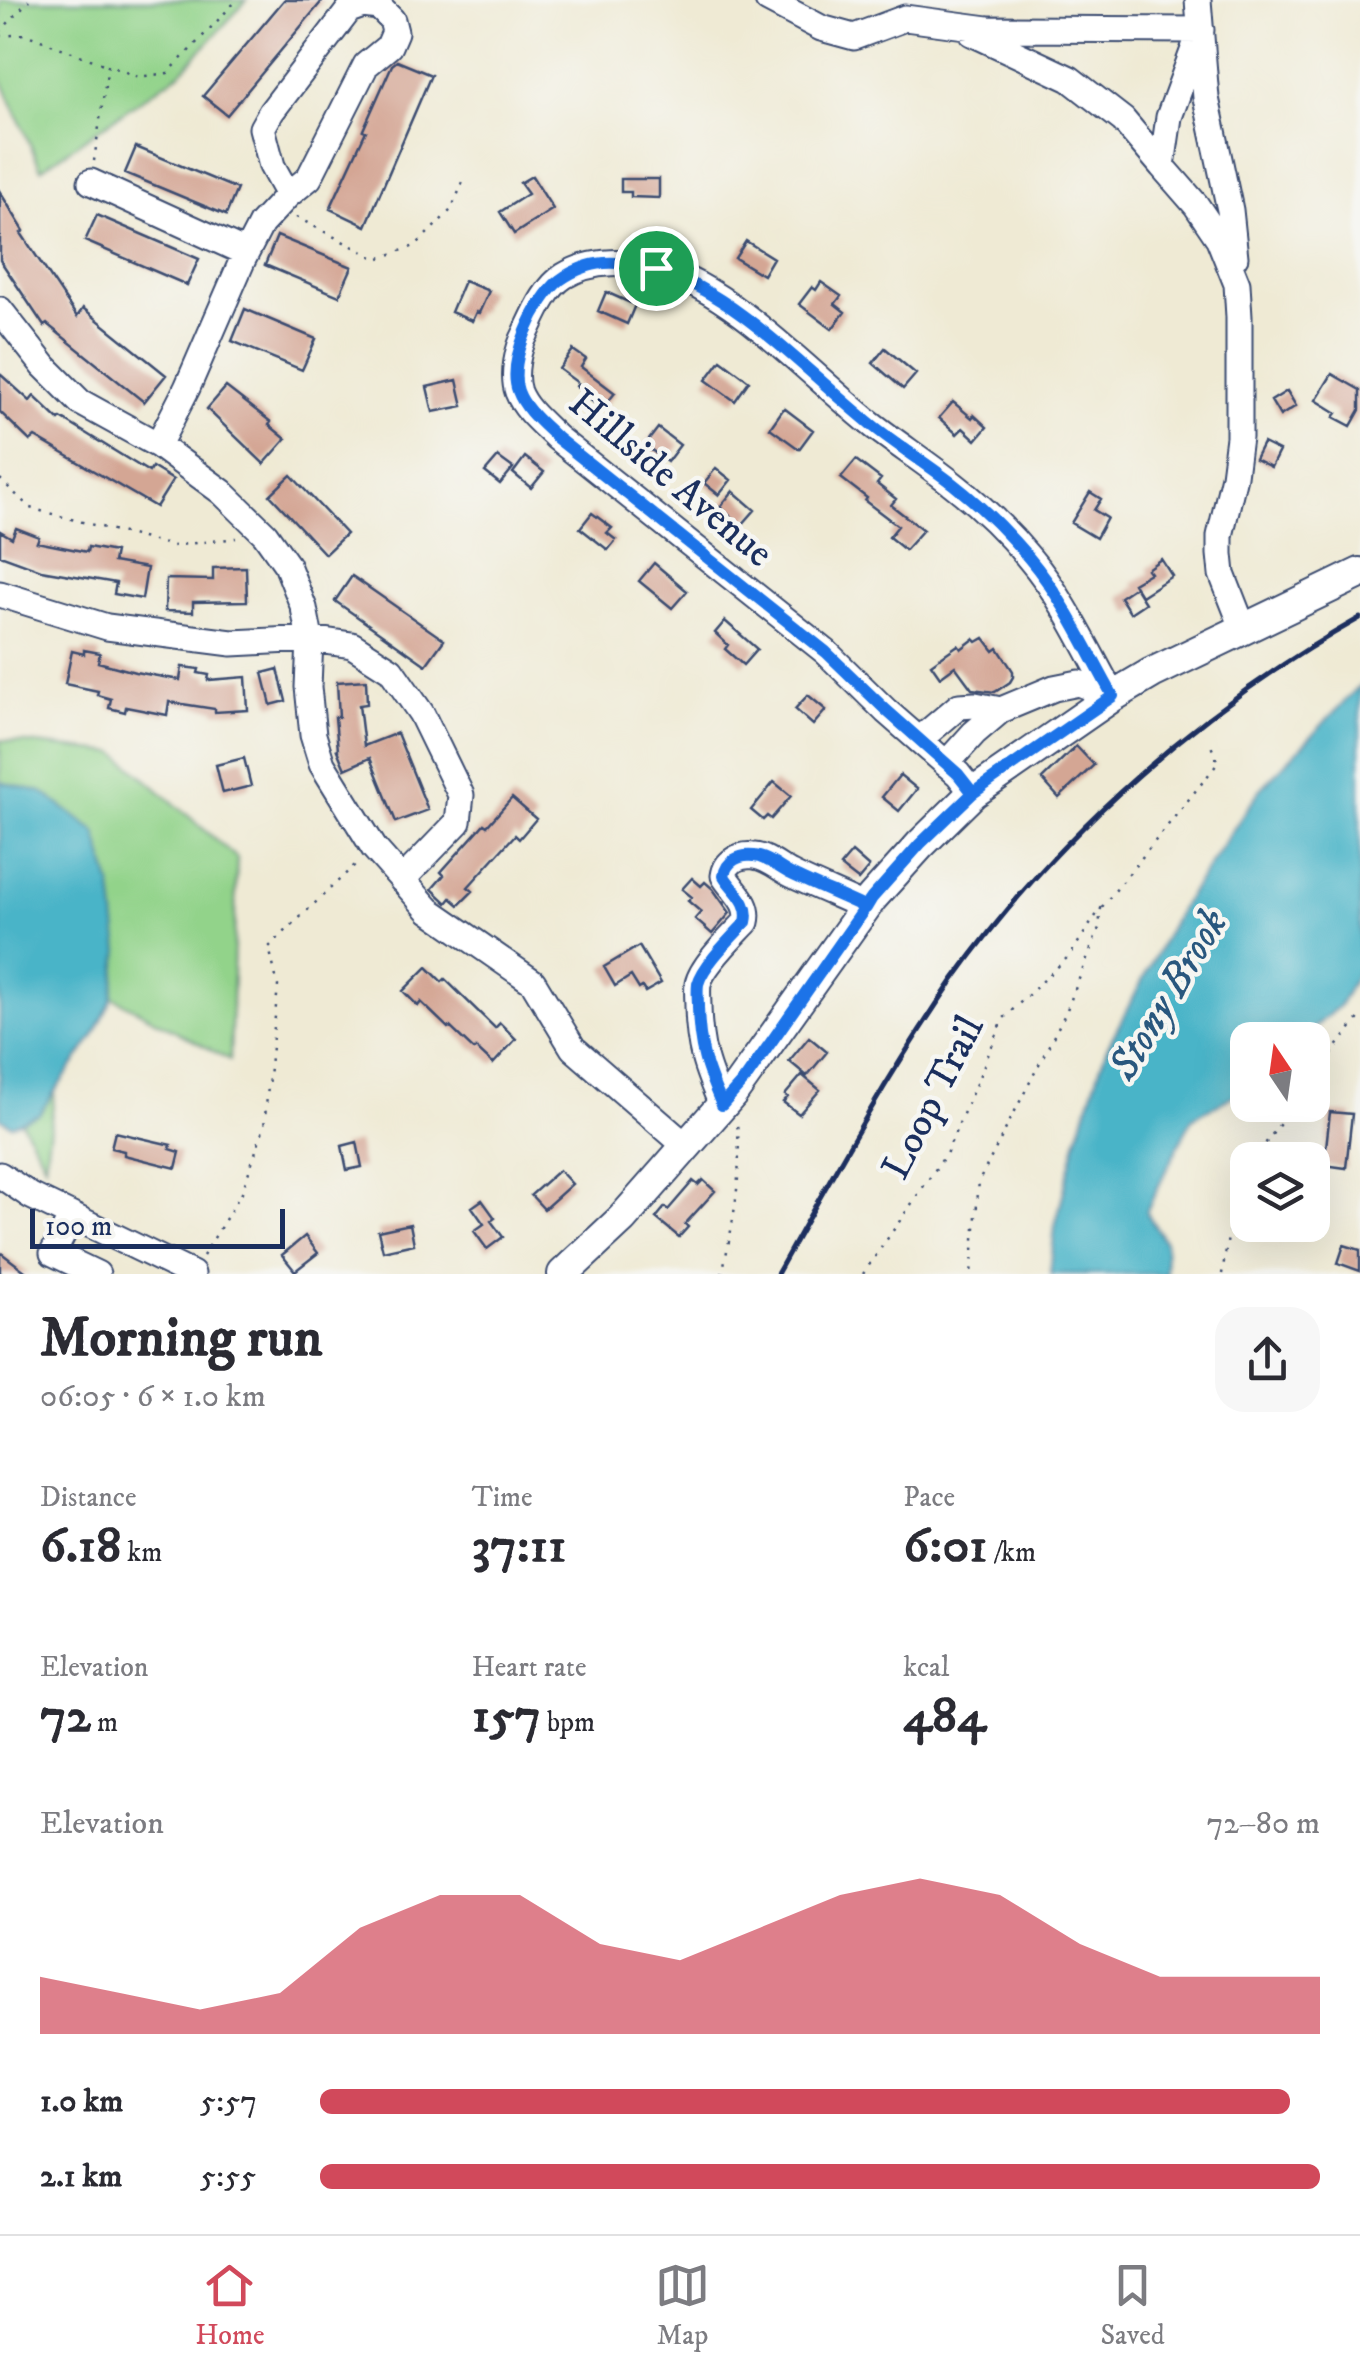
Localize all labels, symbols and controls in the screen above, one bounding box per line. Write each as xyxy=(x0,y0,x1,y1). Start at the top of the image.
pin xyxy=(614,226,699,311)
icon: arrive xyxy=(629,241,684,296)
street label: Hillside Avenue xyxy=(557,379,783,579)
water label: Stony Brook xyxy=(1097,900,1240,1091)
street label: Loop Trail xyxy=(872,1008,996,1188)
north arrow xyxy=(1230,1022,1330,1122)
map controls xyxy=(1230,1022,1330,1242)
button: layers xyxy=(1230,1142,1330,1242)
scale bar xyxy=(30,1204,285,1248)
text: 100 m xyxy=(45,1209,112,1244)
text: Morning run xyxy=(40,1305,322,1374)
button: share xyxy=(1215,1307,1320,1412)
text: 06:05 · 6 × 1.0 km xyxy=(40,1377,266,1417)
text: Distance xyxy=(40,1480,136,1515)
text: Time xyxy=(472,1480,532,1515)
text: Pace xyxy=(903,1480,955,1515)
text: 6.18 xyxy=(40,1515,121,1578)
text: 37:11 xyxy=(472,1515,566,1578)
text: 6:01 xyxy=(903,1515,987,1578)
text: km xyxy=(121,1535,162,1570)
text: /km xyxy=(987,1535,1036,1570)
text: Elevation xyxy=(40,1650,148,1685)
text: Heart rate xyxy=(472,1650,587,1685)
text: kcal xyxy=(903,1650,949,1685)
text: 72 xyxy=(40,1685,91,1748)
text: 157 xyxy=(472,1685,541,1748)
text: 484 xyxy=(903,1685,986,1748)
text: m xyxy=(91,1705,118,1740)
text: bpm xyxy=(541,1705,595,1740)
text: Elevation xyxy=(40,1804,164,1844)
text: 72–80 m xyxy=(1206,1804,1320,1844)
text: 1.0 km xyxy=(40,2082,123,2122)
text: 5:57 xyxy=(200,2082,257,2122)
text: 2.1 km xyxy=(40,2157,122,2197)
text: 5:55 xyxy=(200,2157,256,2197)
tab: Home xyxy=(195,2258,264,2353)
tab: Map xyxy=(655,2258,710,2353)
tab: Saved xyxy=(1100,2258,1165,2353)

